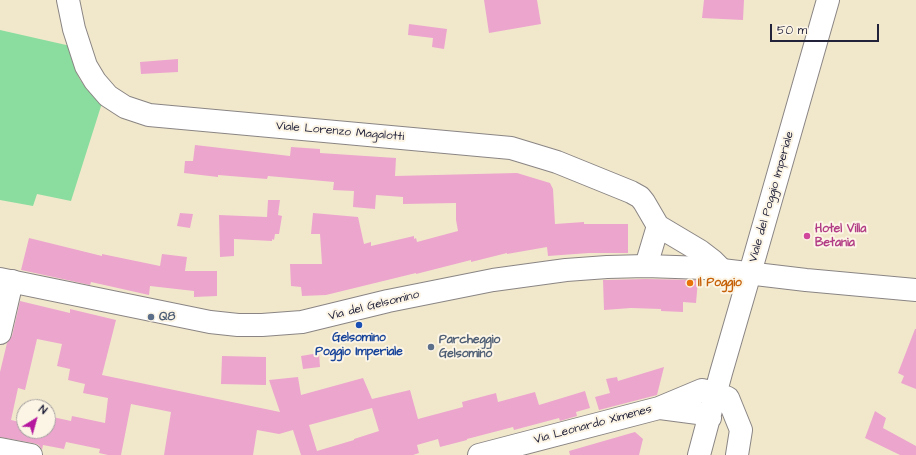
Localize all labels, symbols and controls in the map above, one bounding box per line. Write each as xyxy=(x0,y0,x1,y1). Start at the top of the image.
scale bar xyxy=(772,16,881,42)
text: 50 m xyxy=(777,22,807,39)
street label: Viale Lorenzo Magalotti xyxy=(275,119,405,145)
street label: Viale del Poggio Imperiale xyxy=(746,130,798,264)
place label: Hotel Villa Betania xyxy=(815,222,866,250)
marker: Hotel Villa Betania xyxy=(802,231,812,241)
place label: Il Poggio xyxy=(698,276,742,290)
marker: Il Poggio xyxy=(685,278,695,288)
street label: Via del Gelsomino xyxy=(327,288,421,324)
place label: Q8 xyxy=(159,310,175,324)
marker: Q8 xyxy=(146,312,156,322)
marker: Gelsomino Poggio Imperiale xyxy=(354,320,364,330)
place label: Gelsomino Poggio Imperiale xyxy=(315,331,403,359)
place label: Parcheggio Gelsomino xyxy=(439,333,500,361)
marker: Parcheggio Gelsomino xyxy=(426,342,436,352)
north arrow xyxy=(16,399,56,439)
text: N xyxy=(36,402,50,418)
street label: Via Leonardo Ximenes xyxy=(532,402,654,448)

